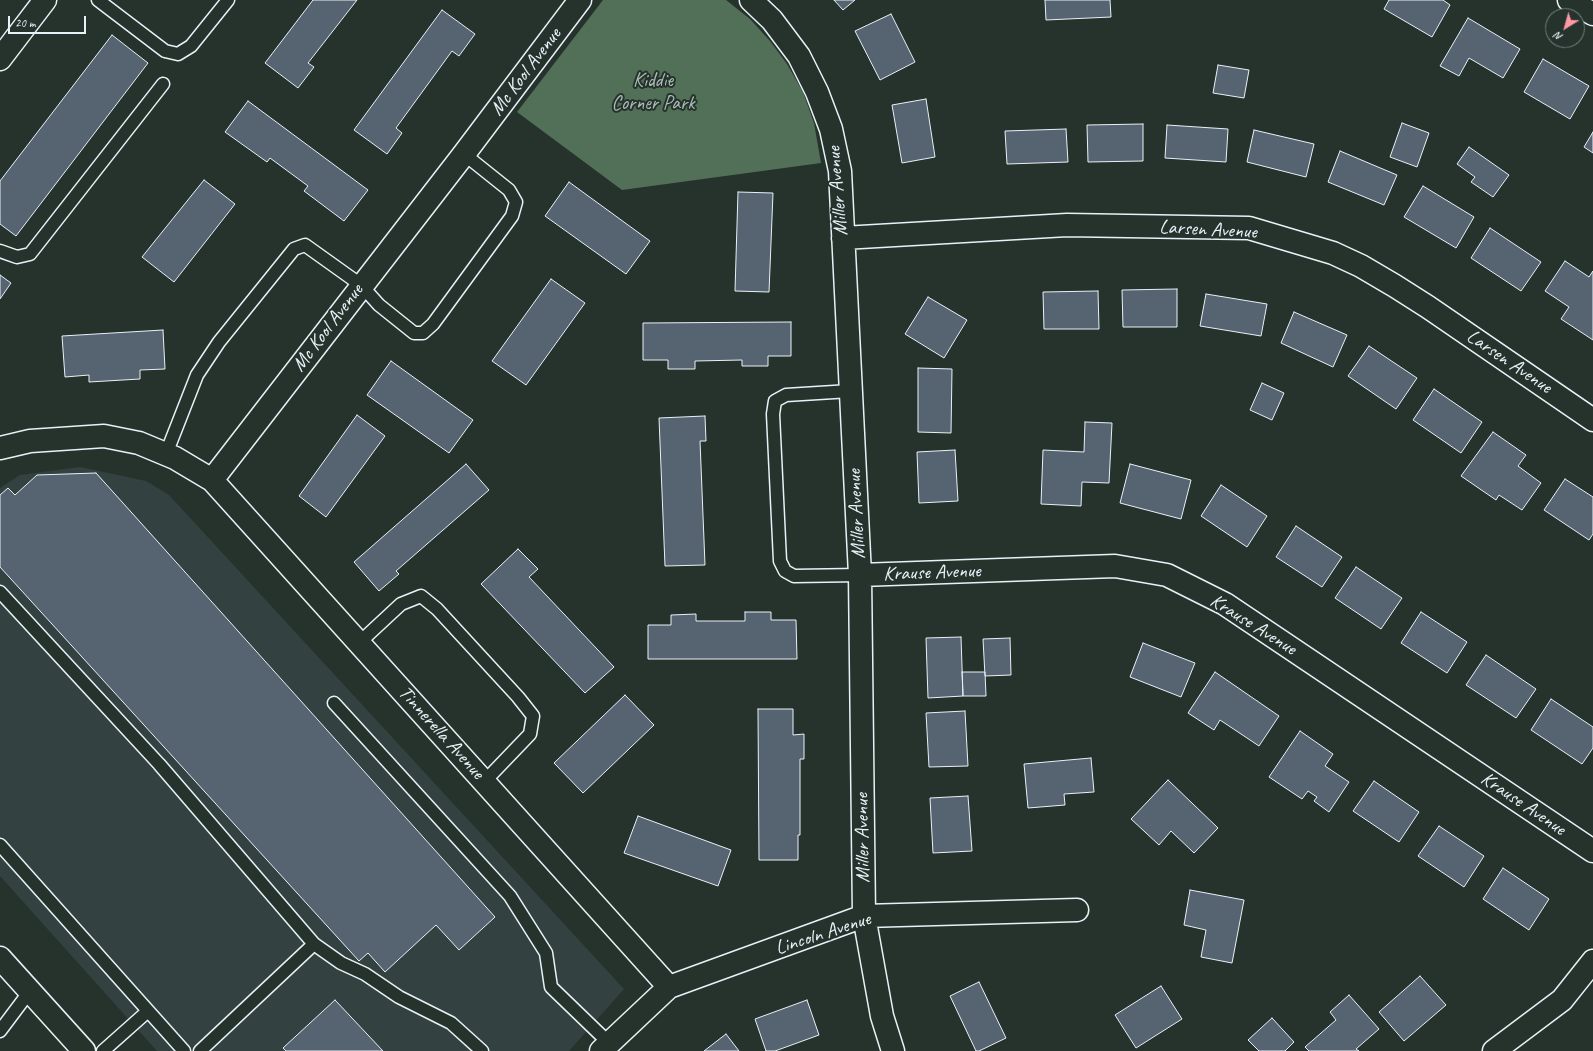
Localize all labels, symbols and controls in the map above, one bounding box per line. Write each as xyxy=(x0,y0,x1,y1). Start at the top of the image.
scale bar xyxy=(10,8,88,34)
north arrow xyxy=(1545,8,1585,48)
text: 20 m xyxy=(15,15,35,31)
street label: Mc Kool Avenue xyxy=(485,23,567,121)
text: N xyxy=(1551,29,1565,44)
park label: Kiddie Corner Park xyxy=(612,69,694,116)
street label: Miller Avenue xyxy=(822,145,854,237)
street label: Larsen Avenue xyxy=(1159,215,1257,245)
street label: Mc Kool Avenue xyxy=(287,279,369,377)
street label: Larsen Avenue xyxy=(1462,325,1556,399)
street label: Miller Avenue xyxy=(843,469,871,559)
street label: Krause Avenue xyxy=(883,559,981,587)
street label: Krause Avenue xyxy=(1205,589,1301,661)
street label: Tinnerella Avenue xyxy=(393,681,489,785)
street label: Krause Avenue xyxy=(1476,767,1570,841)
street label: Miller Avenue xyxy=(850,793,876,883)
street label: Lincoln Avenue xyxy=(772,907,874,961)

